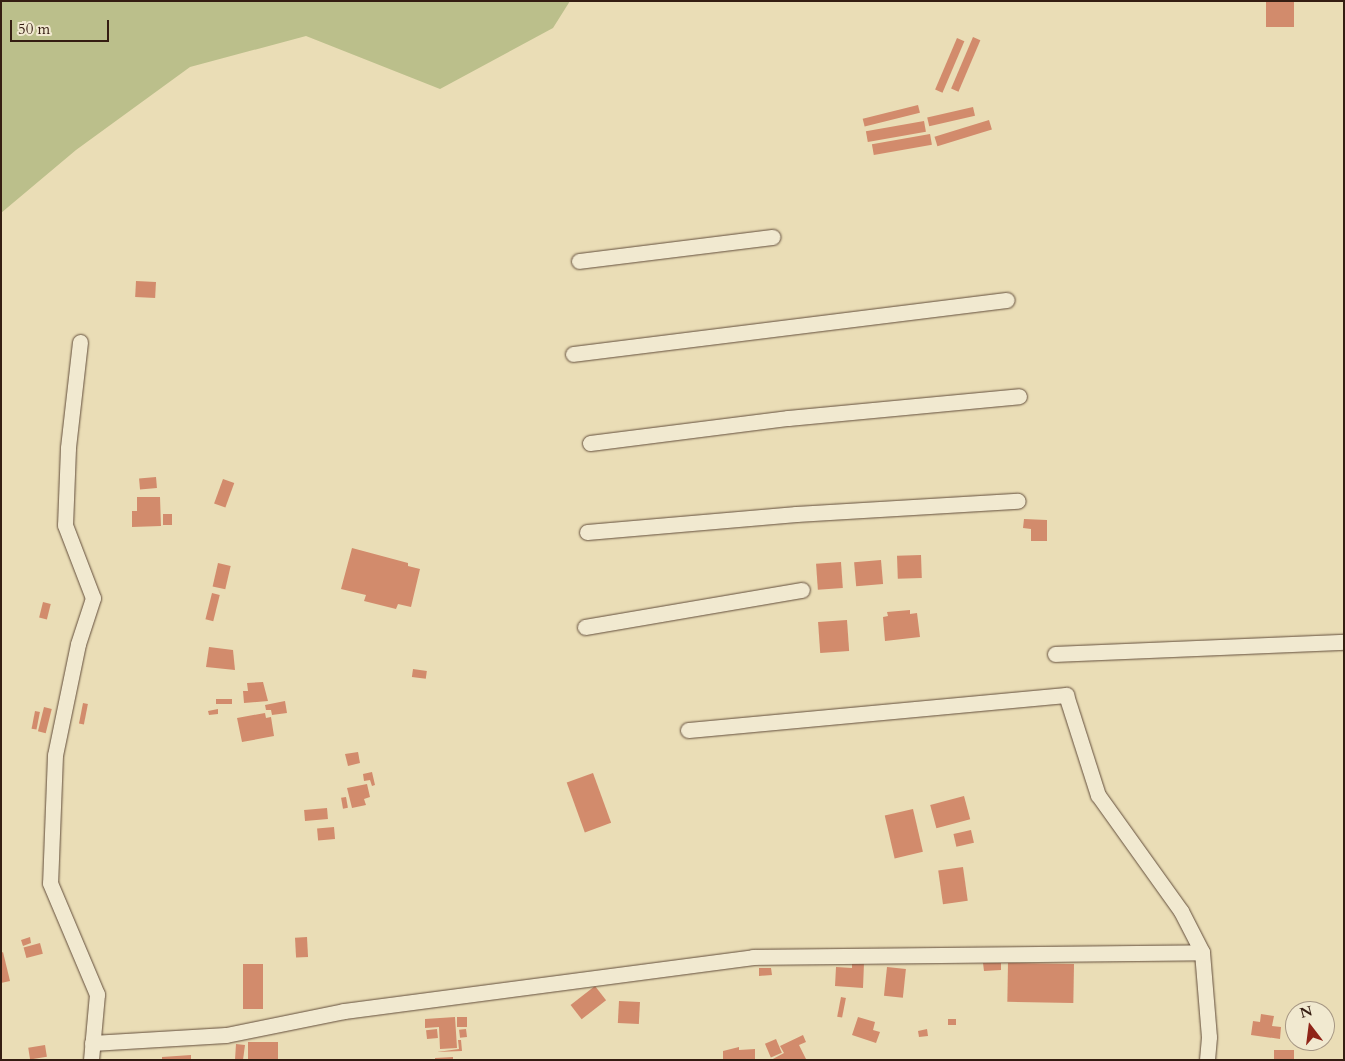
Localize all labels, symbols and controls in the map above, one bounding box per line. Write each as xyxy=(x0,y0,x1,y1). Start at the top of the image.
scale bar xyxy=(12,10,111,42)
text: 50 m xyxy=(18,19,50,39)
north arrow xyxy=(1285,1001,1335,1051)
text: N xyxy=(1298,1001,1315,1023)

